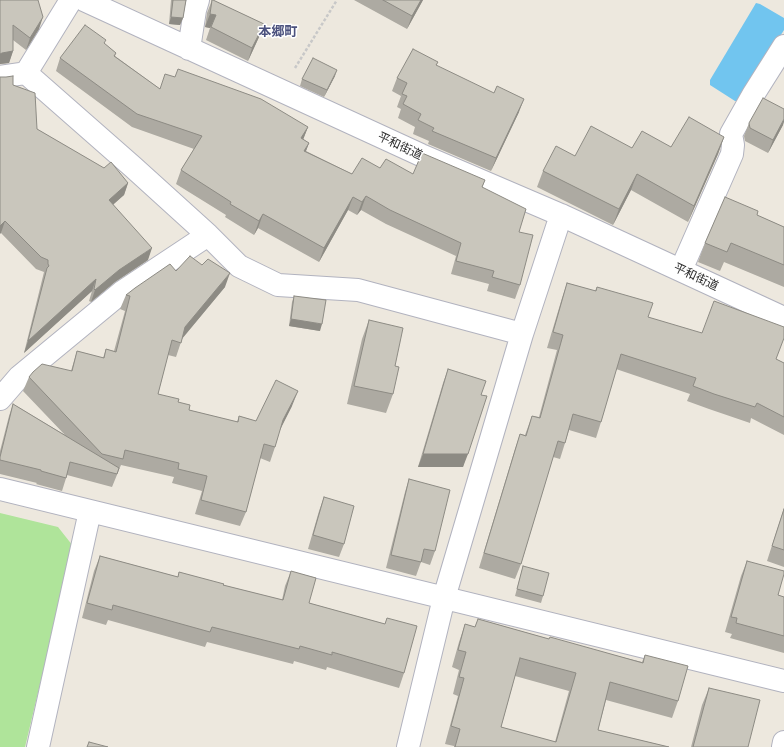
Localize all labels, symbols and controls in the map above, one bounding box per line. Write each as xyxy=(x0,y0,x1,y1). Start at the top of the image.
district label: 本郷町 xyxy=(259,24,297,40)
street label: 平和街道 xyxy=(375,129,425,163)
street label: 平和街道 xyxy=(671,260,721,294)

